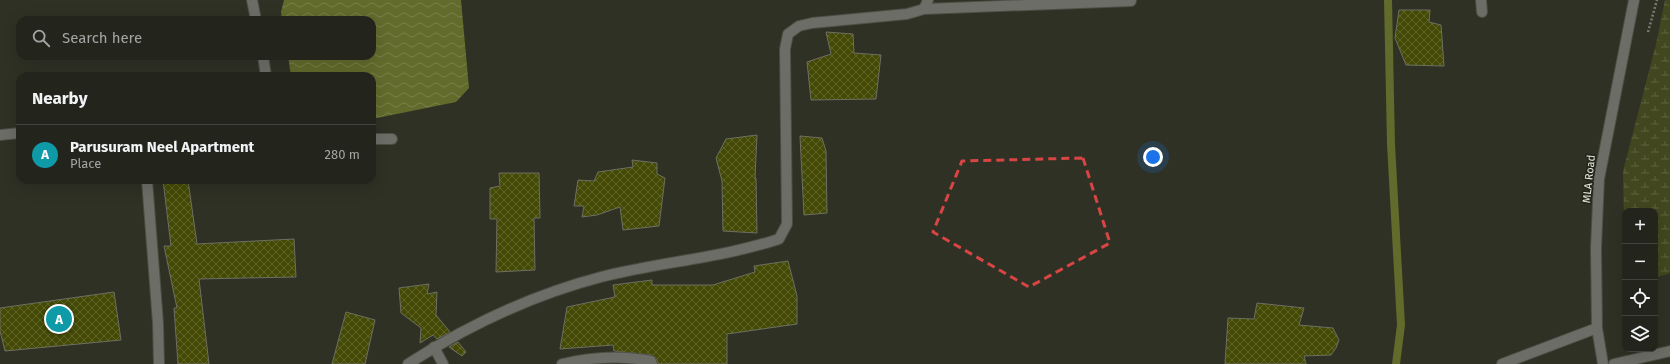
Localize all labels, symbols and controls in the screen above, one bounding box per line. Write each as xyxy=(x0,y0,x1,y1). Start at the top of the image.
search box xyxy=(16,16,376,60)
icon: search xyxy=(30,27,52,49)
text: Search here xyxy=(62,29,142,47)
text: Nearby xyxy=(32,88,87,109)
text: Parusuram Neel Apartment xyxy=(70,138,254,156)
text: A xyxy=(41,147,49,162)
text: 280 m xyxy=(325,147,360,162)
your location xyxy=(1143,147,1163,167)
street label: MLA Road xyxy=(1580,154,1598,204)
text: Place xyxy=(70,156,101,171)
map controls xyxy=(1622,208,1658,352)
button: + xyxy=(1622,208,1658,244)
button: − xyxy=(1622,244,1658,280)
button: locate xyxy=(1622,280,1658,316)
pin: A xyxy=(46,304,72,334)
button: layers xyxy=(1622,316,1658,352)

